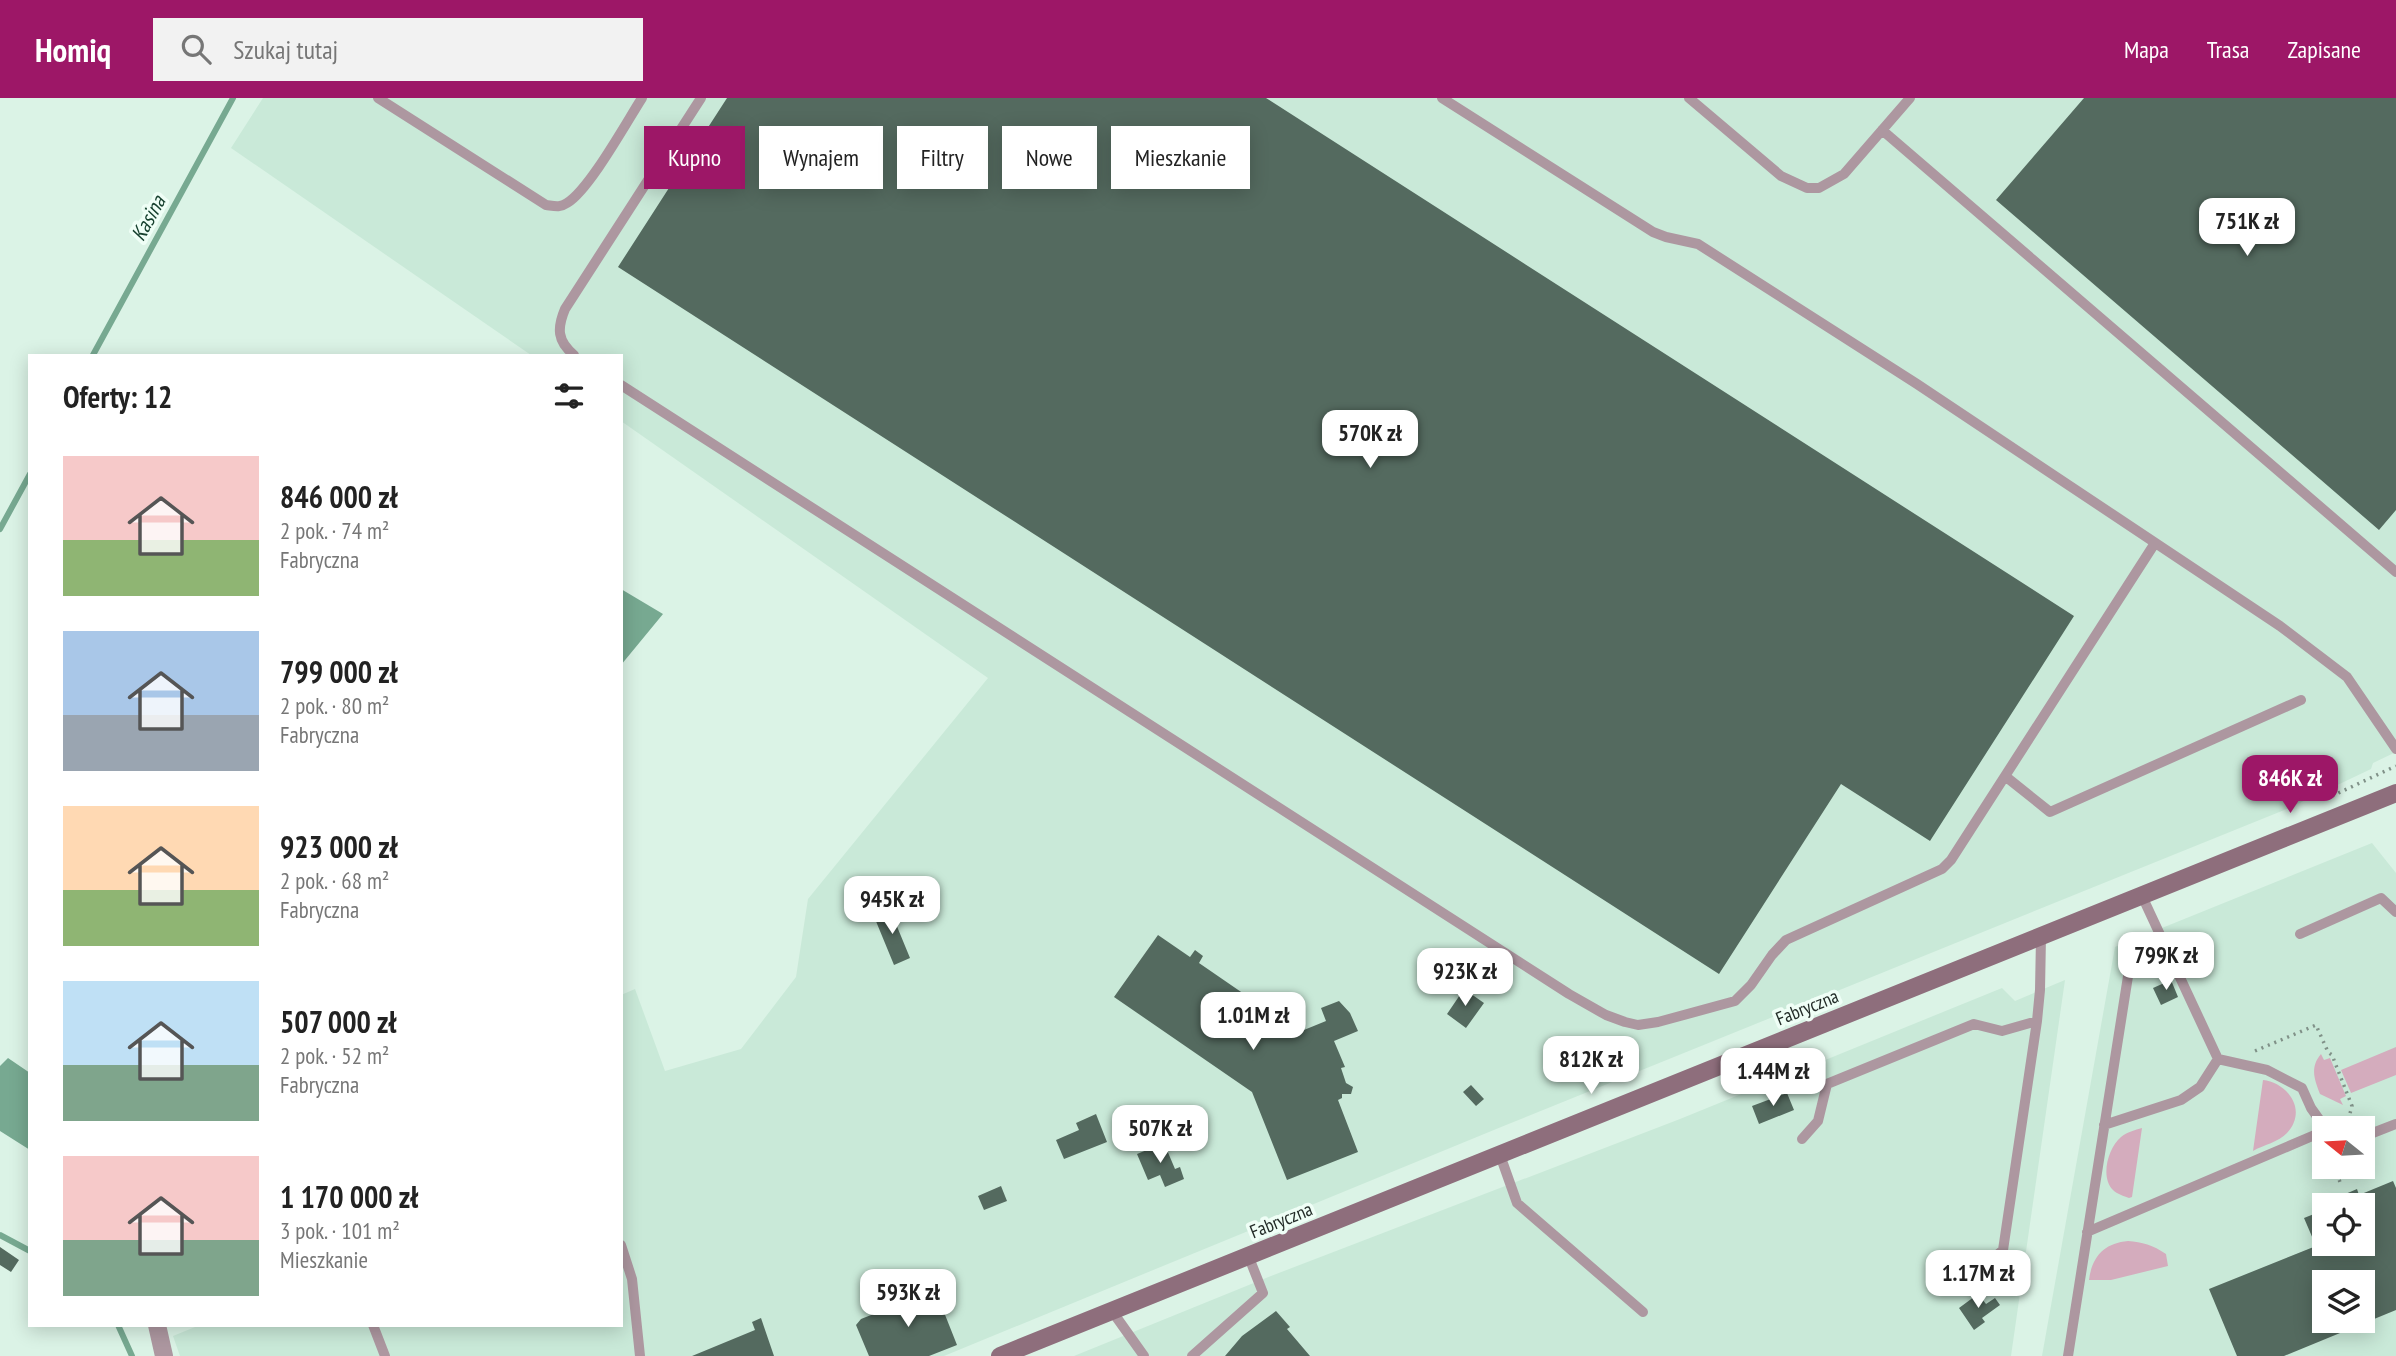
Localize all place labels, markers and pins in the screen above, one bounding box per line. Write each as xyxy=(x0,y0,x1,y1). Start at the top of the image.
pin: 751K zł xyxy=(2182,198,2312,258)
pin: 570K zł xyxy=(1305,410,1435,470)
pin: 846K zł xyxy=(2225,756,2355,815)
pin: 945K zł xyxy=(827,876,957,936)
pin: 799K zł xyxy=(2101,932,2231,992)
pin: 923K zł xyxy=(1400,948,1530,1008)
pin: 1.01M zł xyxy=(1181,992,1325,1052)
pin: 812K zł xyxy=(1526,1037,1656,1096)
pin: 1.44M zł xyxy=(1701,1048,1845,1108)
pin: 507K zł xyxy=(1095,1105,1225,1165)
pin: 1.17M zł xyxy=(1906,1250,2050,1310)
pin: 593K zł xyxy=(843,1270,973,1329)

